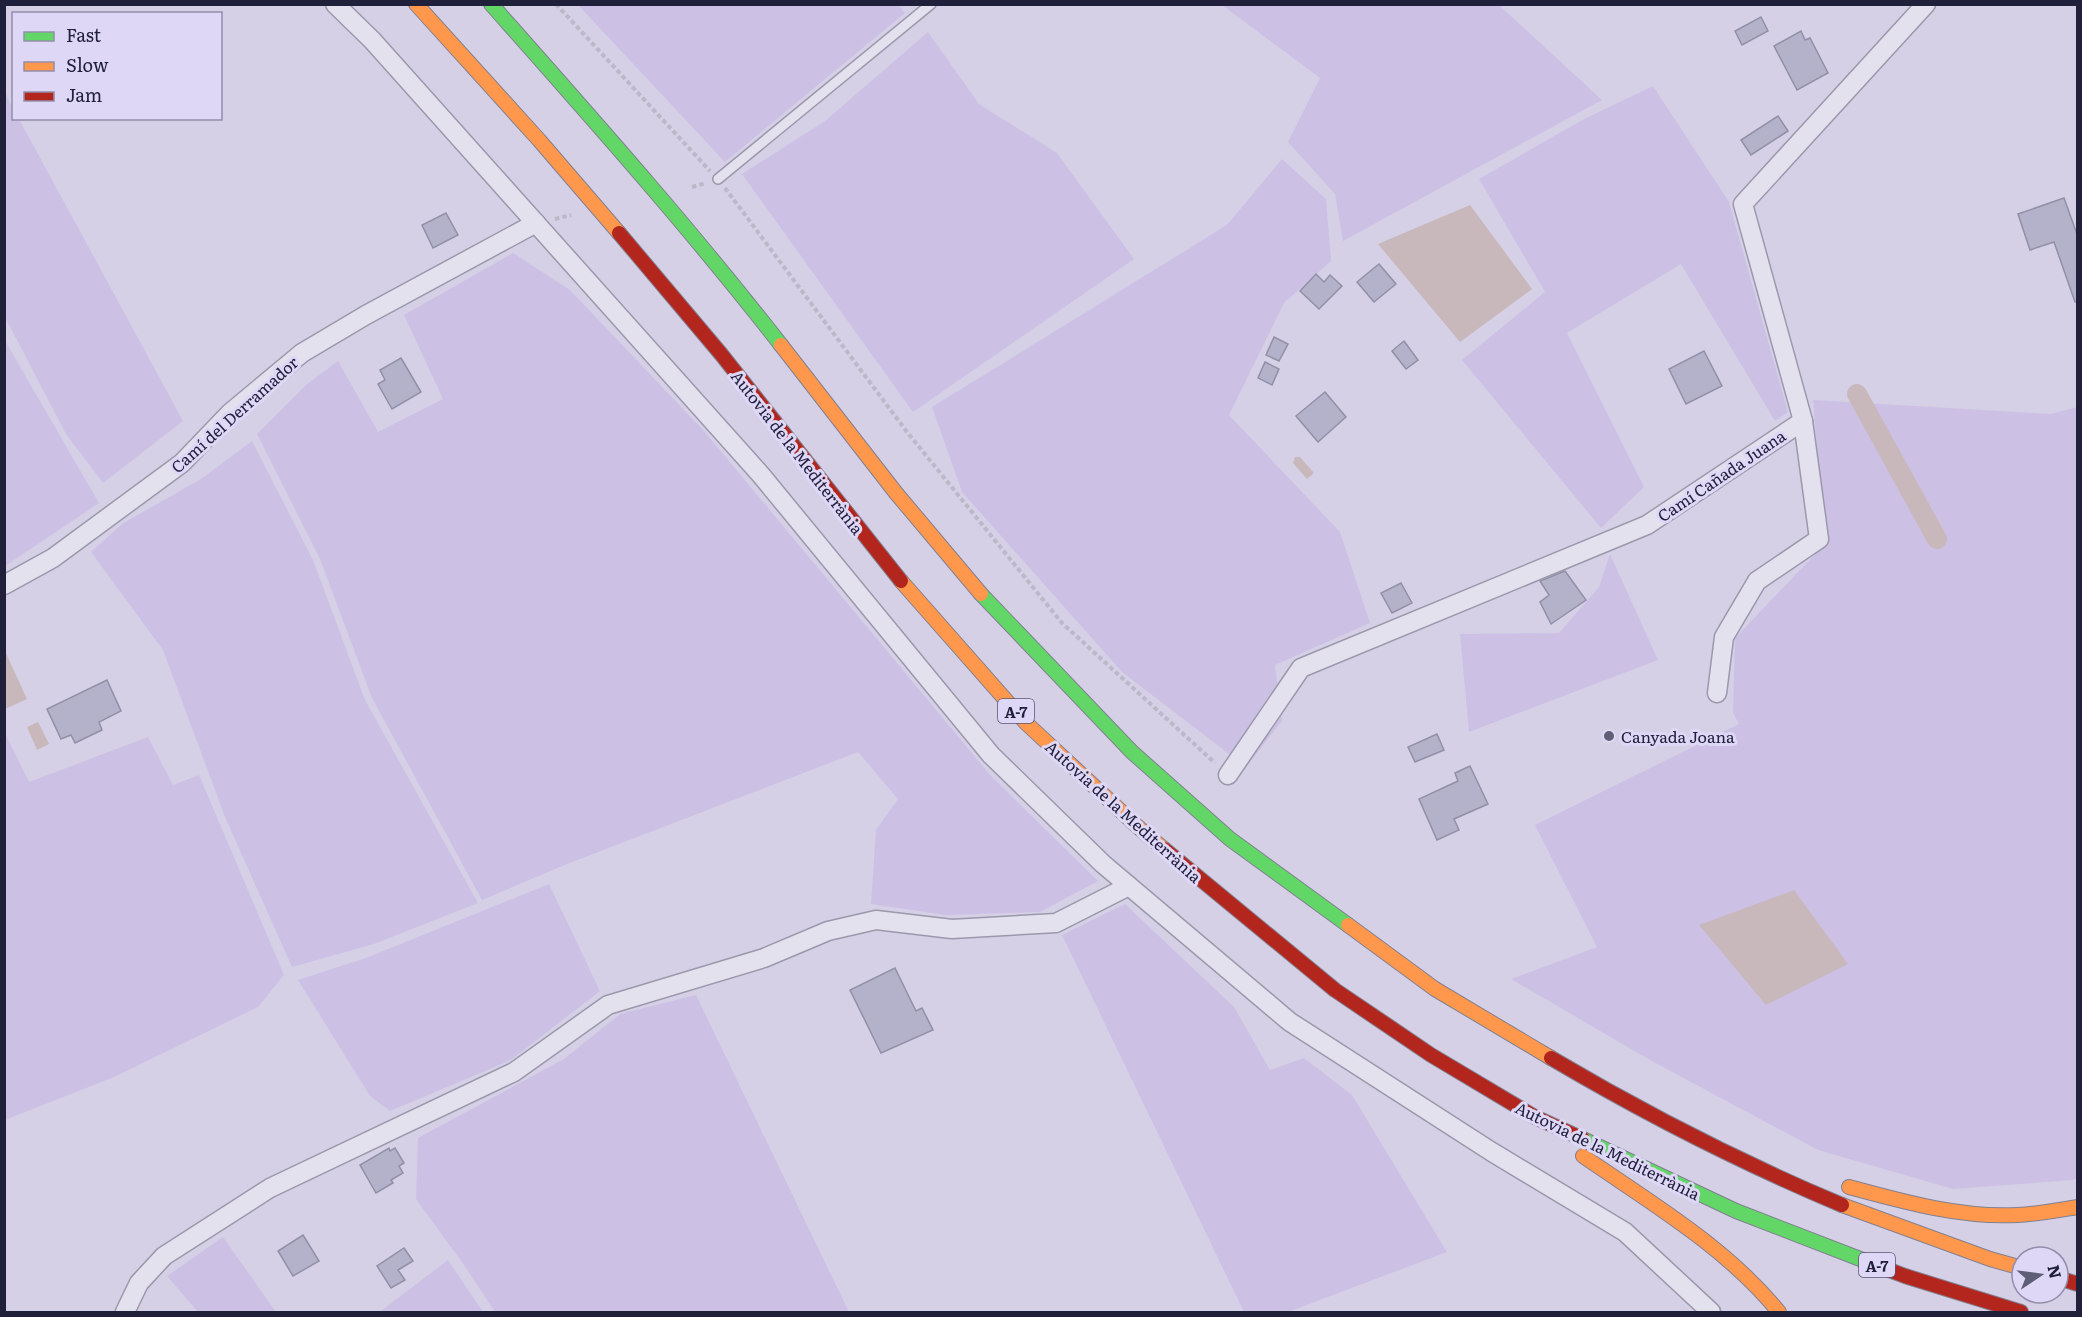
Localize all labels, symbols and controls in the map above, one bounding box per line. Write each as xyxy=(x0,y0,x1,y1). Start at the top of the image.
legend xyxy=(12,12,222,120)
text: Fast xyxy=(66,21,102,48)
text: Slow xyxy=(66,51,109,78)
text: Jam xyxy=(66,81,102,108)
street label: Camí del Derramador xyxy=(165,350,303,478)
street label: Autovia de la Mediterrània xyxy=(726,365,870,540)
street label: Camí Cañada Juana xyxy=(1652,423,1790,527)
road number: A-7 xyxy=(998,699,1034,723)
place label: Canyada Joana xyxy=(1621,724,1735,748)
marker: Canyada Joana xyxy=(1602,729,1616,743)
street label: Autovia de la Mediterrània xyxy=(1041,734,1208,888)
street label: Autovia de la Mediterrània xyxy=(1512,1095,1705,1205)
north arrow xyxy=(2010,1245,2070,1305)
road number: A-7 xyxy=(1859,1253,1895,1277)
text: N xyxy=(2042,1262,2069,1281)

